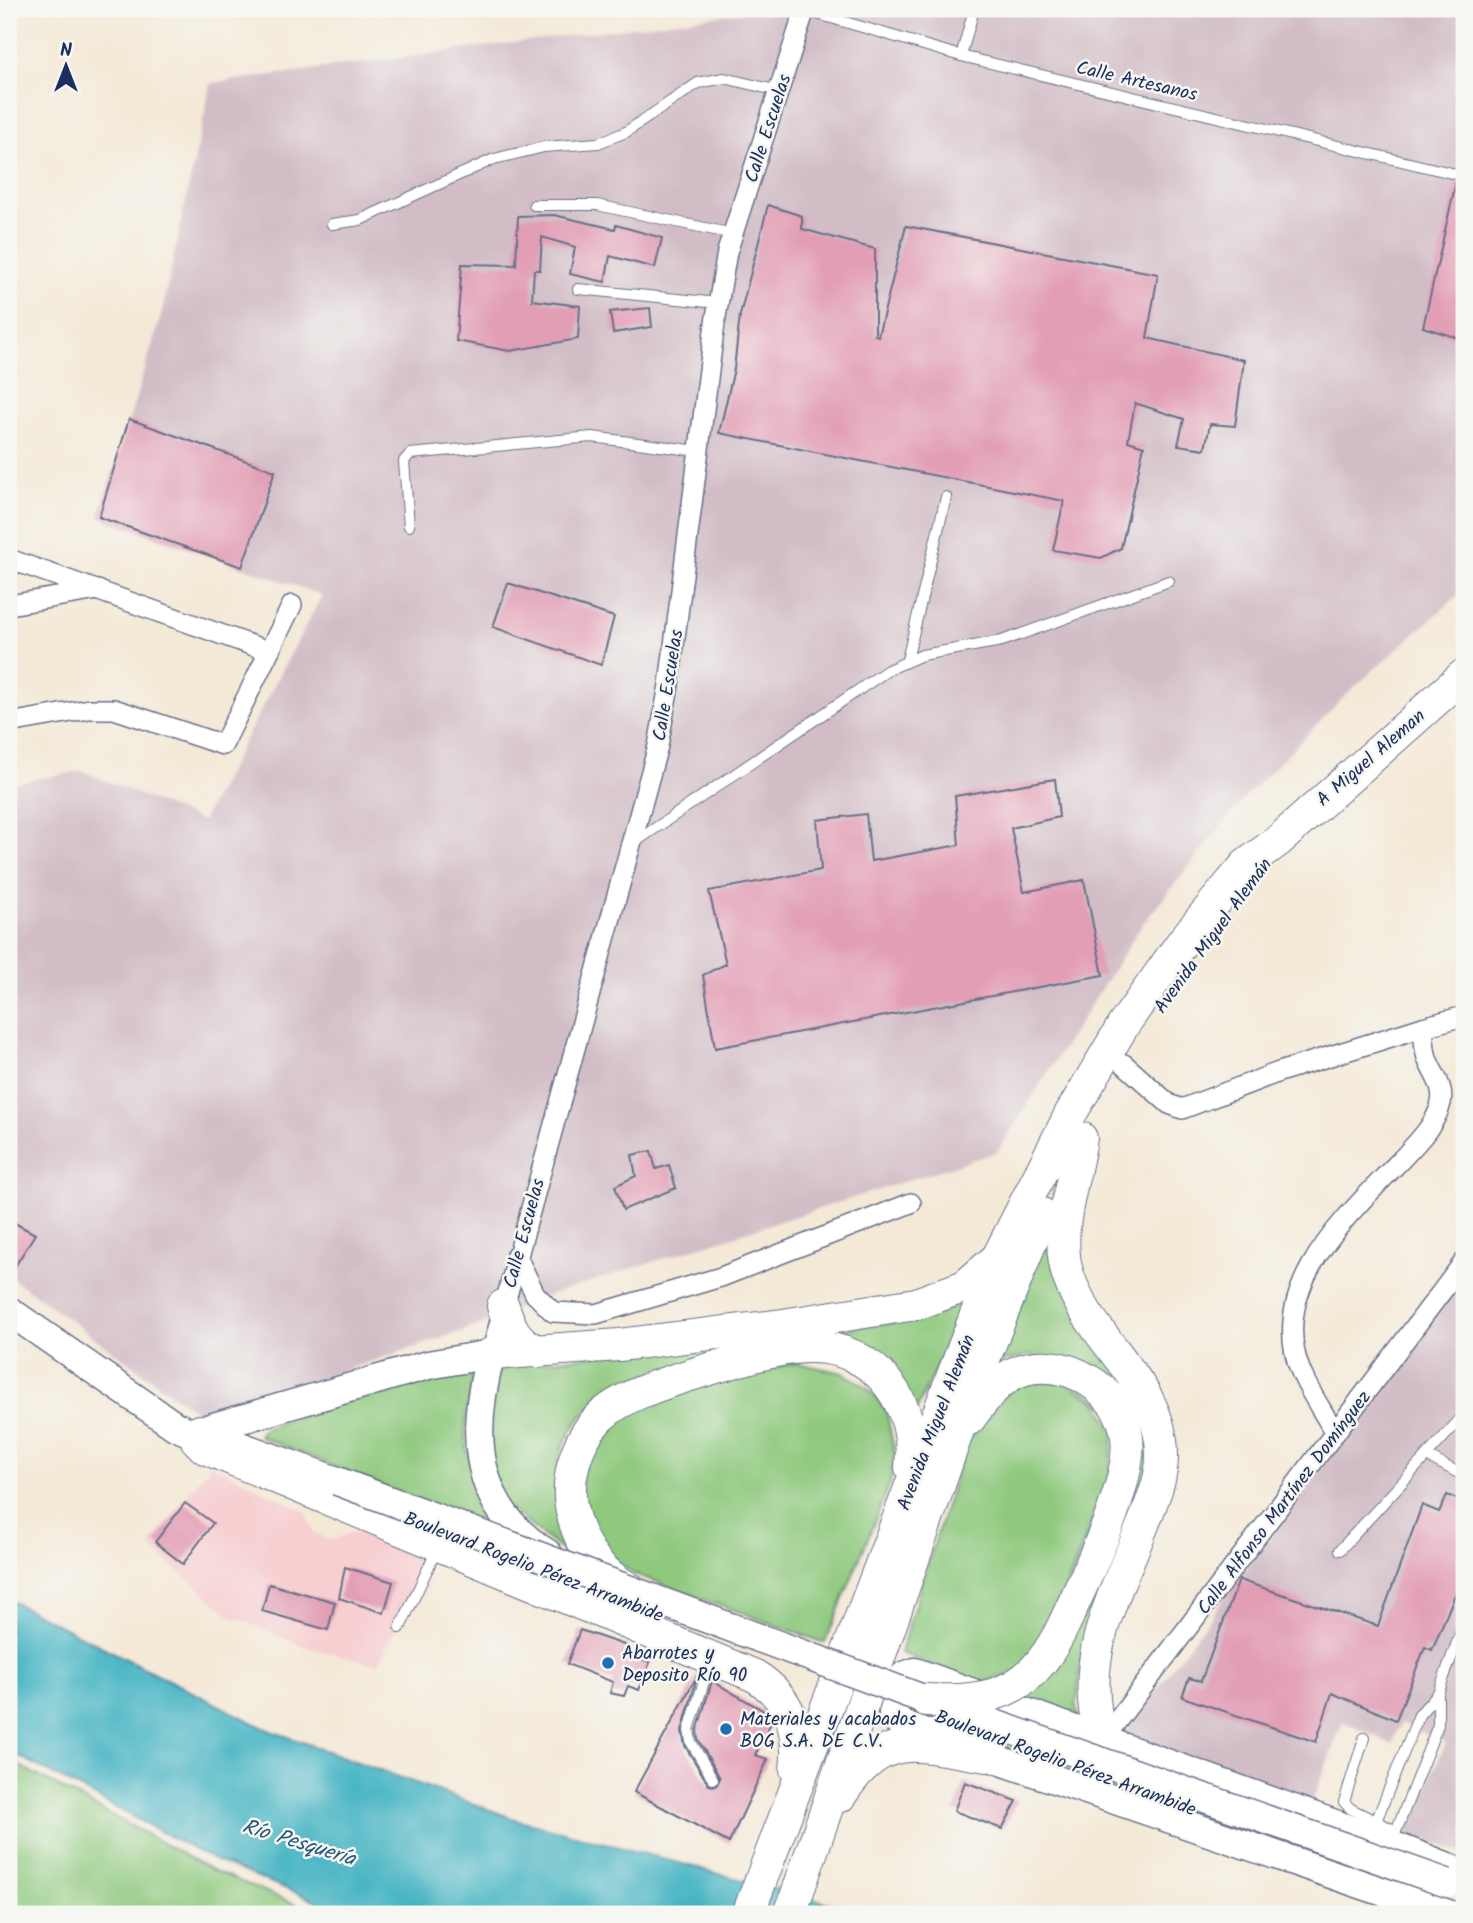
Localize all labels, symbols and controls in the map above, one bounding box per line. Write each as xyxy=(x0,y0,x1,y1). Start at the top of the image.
north arrow xyxy=(32,32,102,102)
text: N xyxy=(60,36,72,66)
street label: Calle Artesanos xyxy=(1073,53,1200,110)
street label: Calle Escuelas xyxy=(737,70,801,187)
street label: Calle Escuelas xyxy=(645,627,693,743)
street label: A Miguel Aleman xyxy=(1310,702,1433,815)
street label: Avenida Miguel Alemán xyxy=(1147,852,1280,1020)
street label: Calle Escuelas xyxy=(496,1175,554,1292)
street label: Avenida Miguel Alemán xyxy=(889,1330,984,1515)
street label: Calle Alfonso Martínez Domínguez xyxy=(1190,1385,1379,1622)
street label: Boulevard Rogelio Pérez Arrambide xyxy=(399,1504,668,1632)
place label: Abarrotes y Deposito Río 90 xyxy=(622,1639,747,1691)
marker: Abarrotes y Deposito Río 90 xyxy=(600,1655,616,1671)
street label: Boulevard Rogelio Pérez Arrambide xyxy=(930,1703,1201,1825)
place label: Materiales y acabados BOG S.A. DE C.V. xyxy=(740,1705,916,1757)
marker: Materiales y acabados BOG S.A. DE C.V. xyxy=(718,1721,734,1737)
water label: Río Pesquería xyxy=(238,1811,360,1877)

